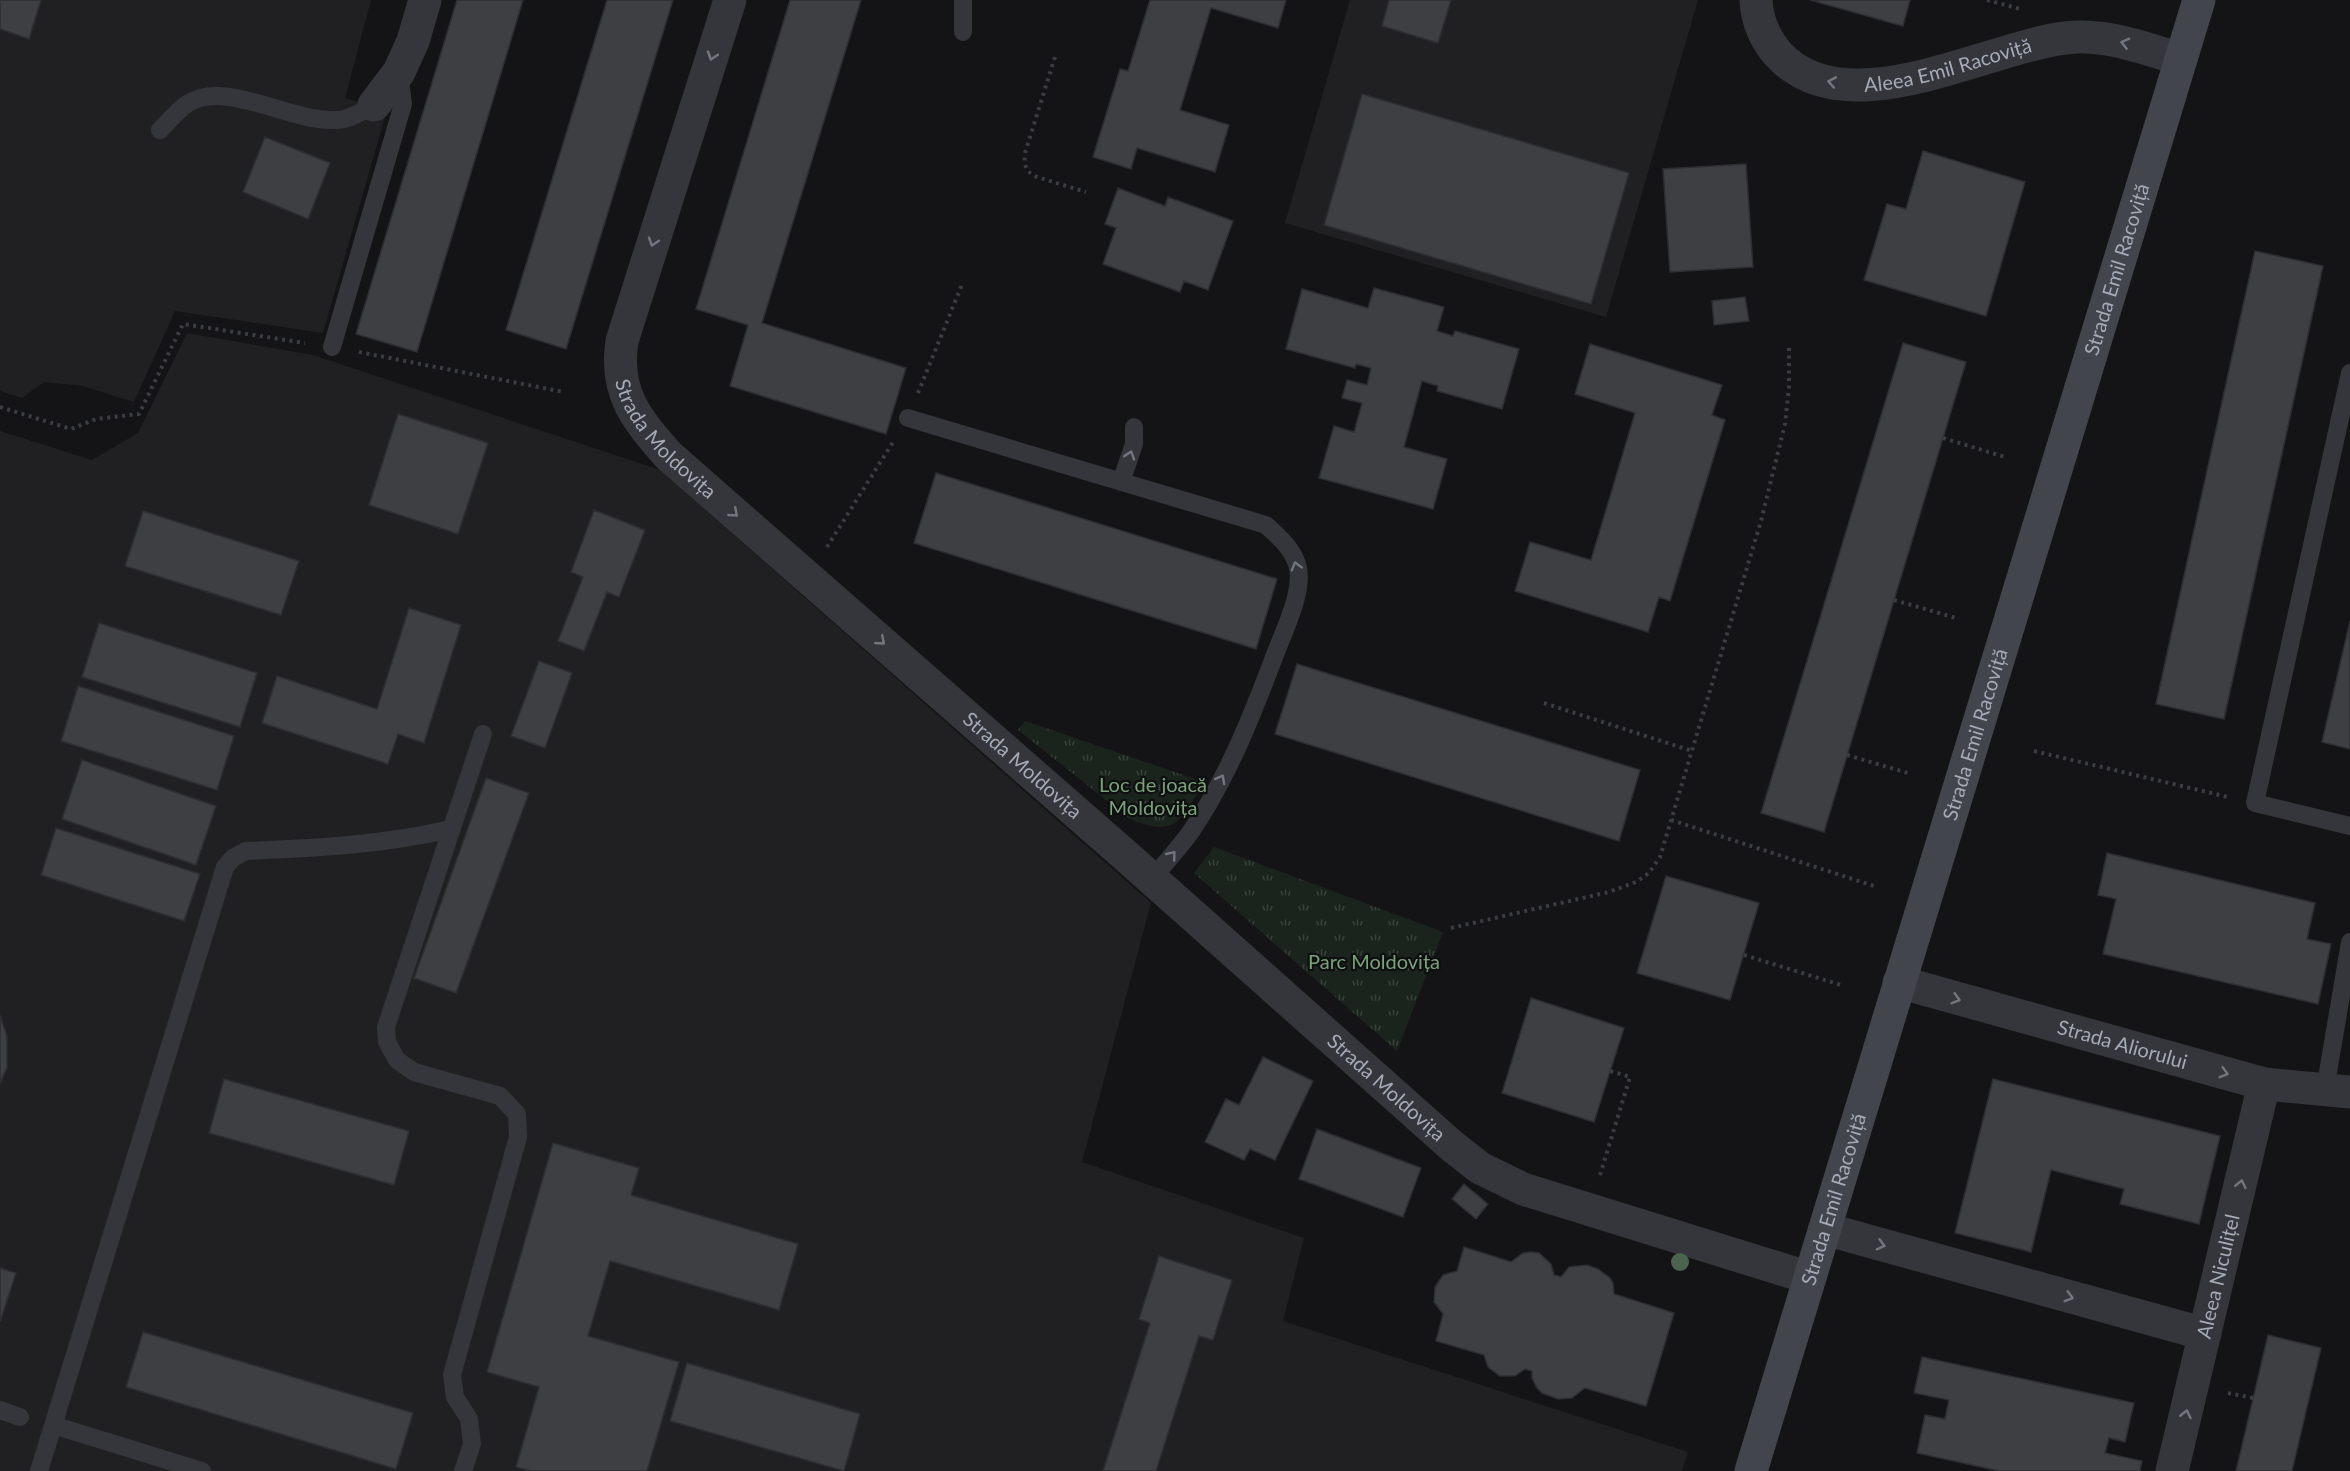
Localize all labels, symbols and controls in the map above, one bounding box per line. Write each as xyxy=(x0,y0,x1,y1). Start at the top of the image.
street label: Aleea Emil Racoviță xyxy=(1863,32,2034,96)
one-way arrow xyxy=(2120,38,2130,51)
one-way arrow xyxy=(707,50,719,61)
one-way arrow xyxy=(1827,77,1836,89)
street label: Strada Emil Racoviță xyxy=(2079,180,2153,358)
one-way arrow xyxy=(648,236,661,247)
street label: Strada Moldovița xyxy=(611,376,722,503)
one-way arrow xyxy=(1123,450,1136,461)
one-way arrow xyxy=(727,505,738,516)
one-way arrow xyxy=(1290,561,1303,571)
one-way arrow xyxy=(874,634,885,645)
street label: Strada Emil Racoviță xyxy=(1937,645,2012,823)
street label: Strada Moldovița xyxy=(959,706,1087,823)
park label: Loc de joacă Moldovița xyxy=(1099,772,1207,819)
one-way arrow xyxy=(1214,775,1225,786)
one-way arrow xyxy=(1165,851,1176,862)
park label: Parc Moldovița xyxy=(1308,949,1440,973)
one-way arrow xyxy=(1951,991,1961,1004)
street label: Strada Aliorului xyxy=(2055,1014,2190,1073)
street label: Strada Moldovița xyxy=(1323,1028,1451,1146)
one-way arrow xyxy=(2219,1066,2229,1078)
street label: Strada Emil Racoviță xyxy=(1795,1110,1870,1288)
one-way arrow xyxy=(2233,1179,2246,1189)
street label: Aleea Niculițel xyxy=(2191,1212,2244,1341)
one-way arrow xyxy=(1876,1237,1886,1250)
one-way arrow xyxy=(2063,1290,2074,1302)
one-way arrow xyxy=(2178,1409,2191,1419)

